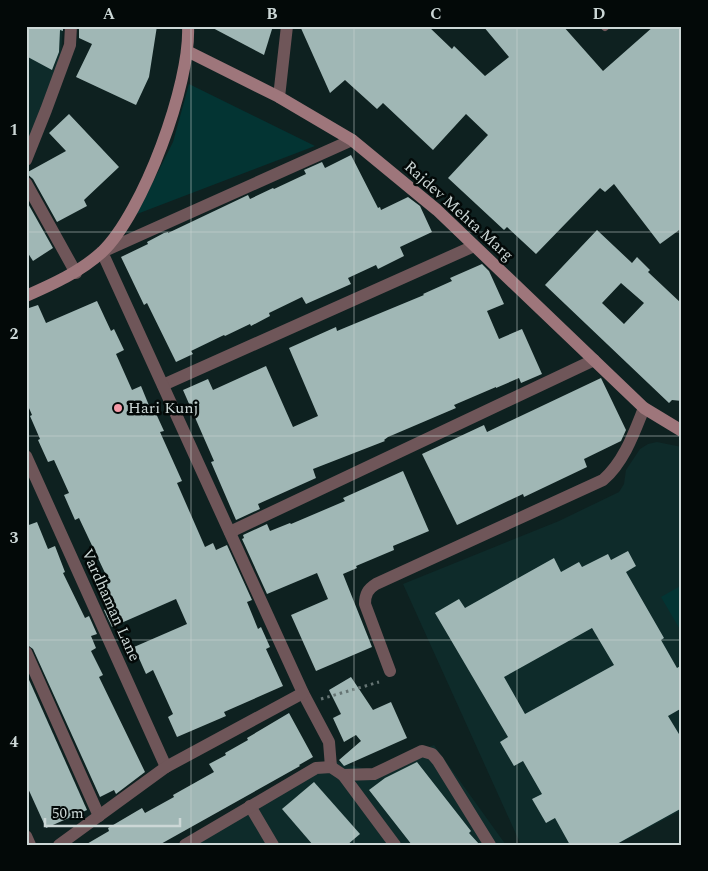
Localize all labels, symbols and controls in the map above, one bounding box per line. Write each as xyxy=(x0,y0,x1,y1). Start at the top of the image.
text: A xyxy=(103,2,116,26)
text: B xyxy=(266,2,278,26)
text: C xyxy=(430,2,442,26)
text: D xyxy=(593,2,606,26)
text: 1 xyxy=(10,118,18,142)
street label: Rajdev Mehta Marg xyxy=(399,155,519,267)
text: 2 xyxy=(10,322,19,346)
place label: Hari Kunj xyxy=(128,396,198,420)
marker: Hari Kunj xyxy=(112,402,124,414)
text: 3 xyxy=(10,526,19,550)
street label: Vardhaman Lane xyxy=(75,545,147,665)
text: 4 xyxy=(10,730,19,754)
scale bar xyxy=(45,796,180,828)
text: 50 m xyxy=(52,802,84,825)

